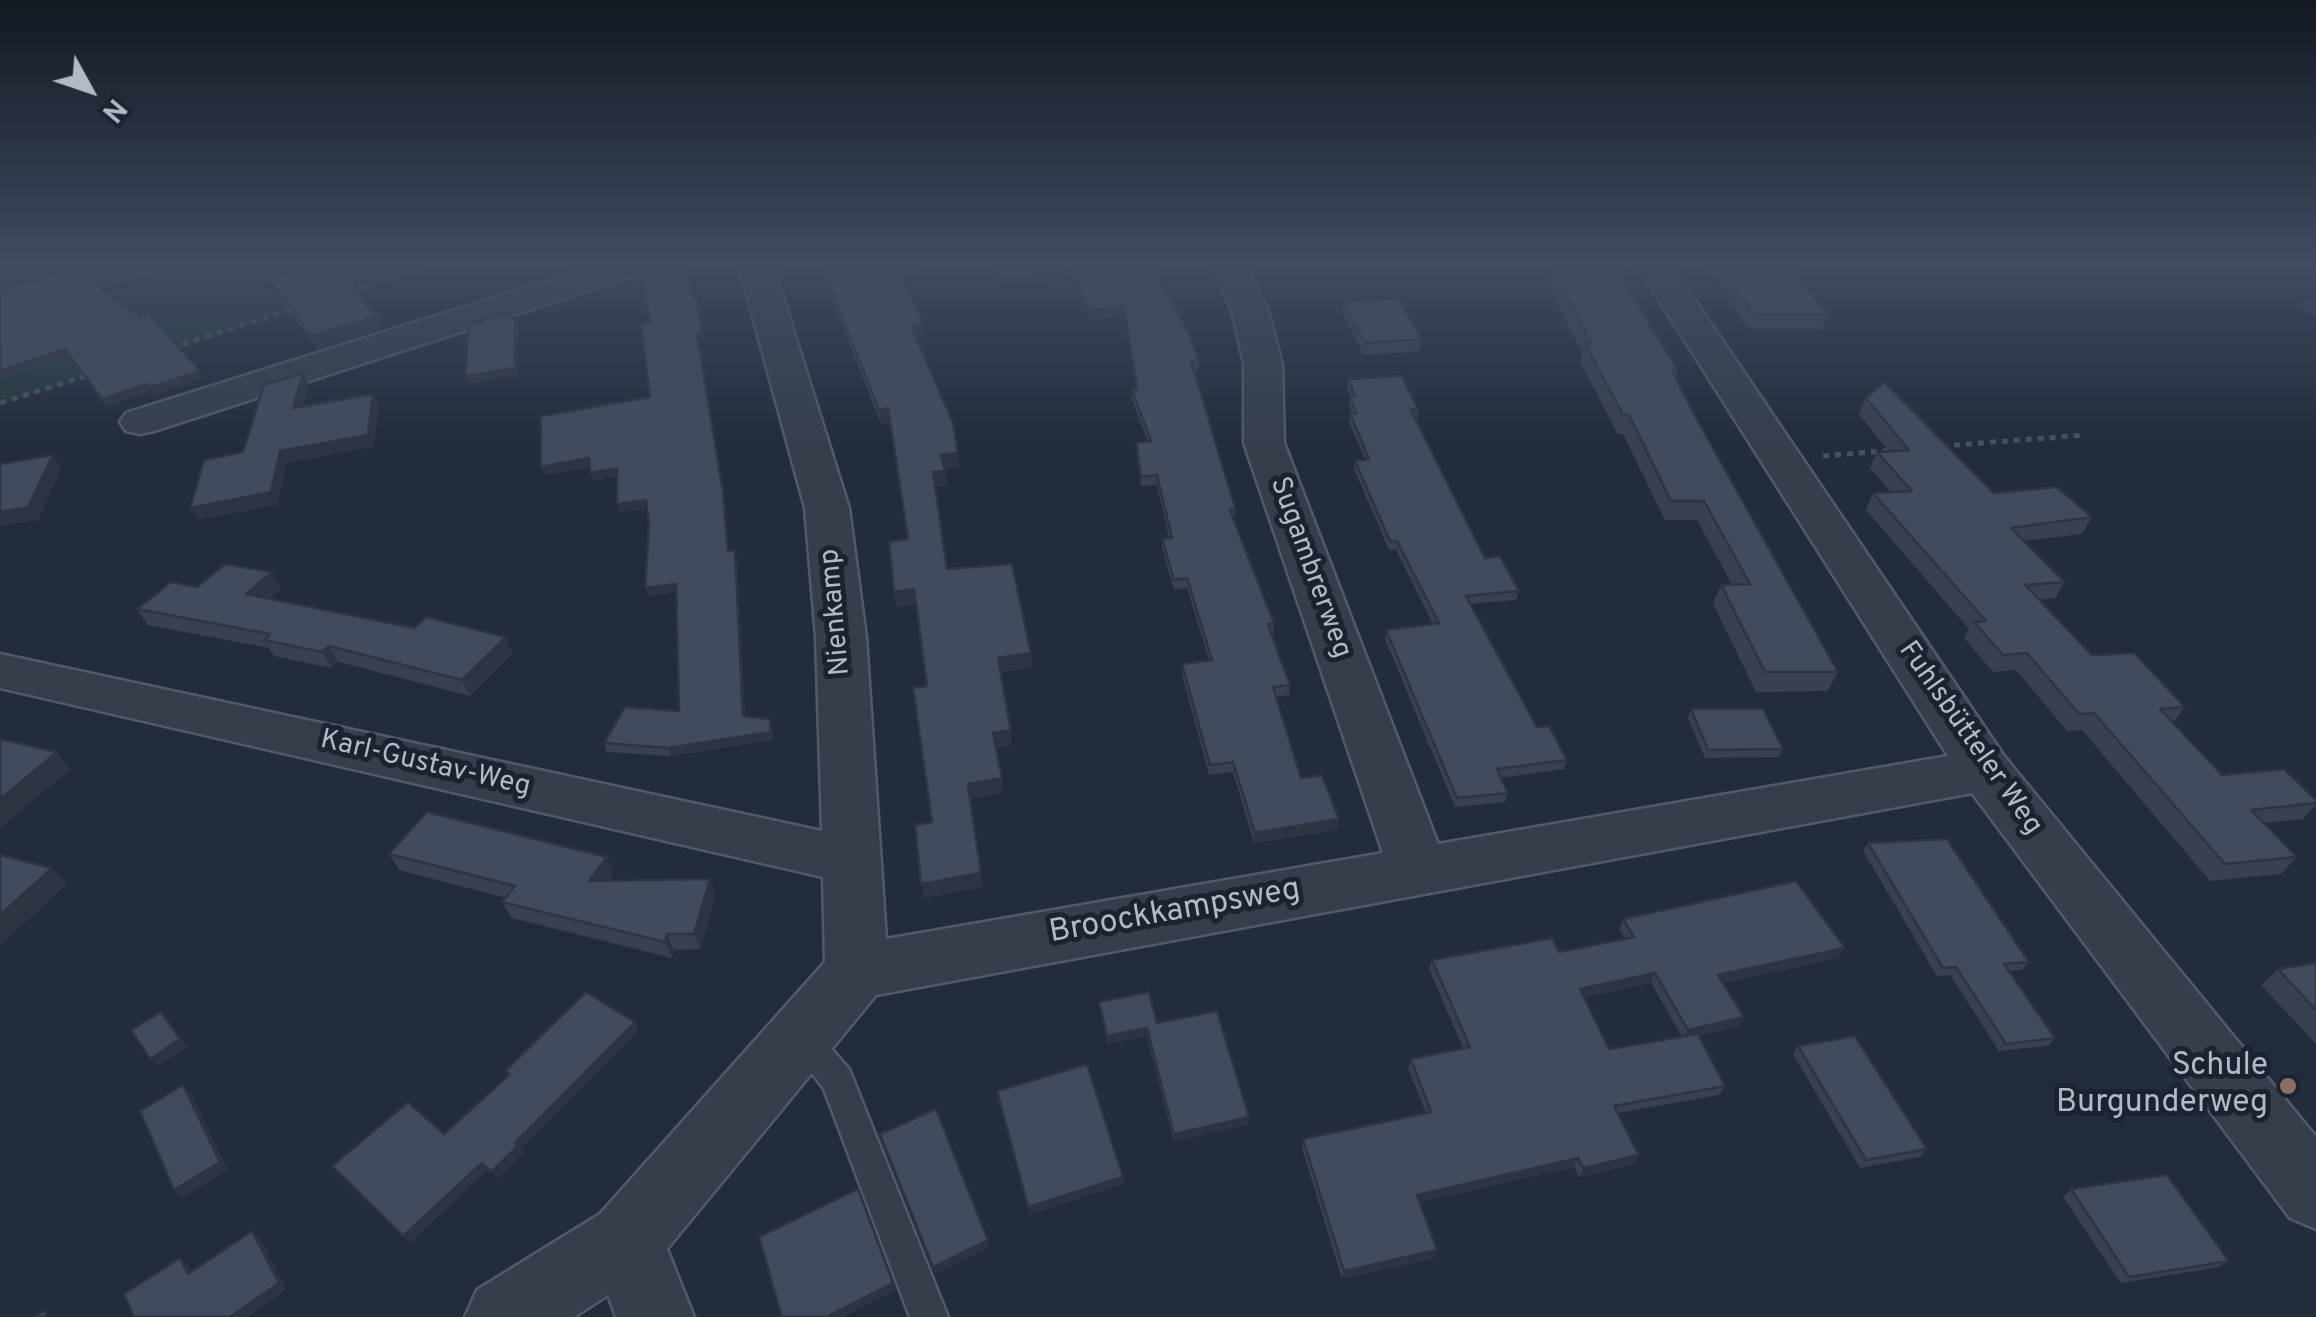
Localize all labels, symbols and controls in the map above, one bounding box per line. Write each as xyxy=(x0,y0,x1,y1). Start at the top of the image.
north arrow xyxy=(40,40,140,140)
text: N xyxy=(93,90,133,129)
street label: Sugambrerweg xyxy=(1261,473,1357,663)
street label: Nienkamp xyxy=(815,547,859,677)
street label: Fuhlsbütteler Weg xyxy=(1890,636,2048,842)
street label: Karl-Gustav-Weg xyxy=(317,724,533,806)
street label: Broockkampsweg xyxy=(1047,872,1303,954)
place label: Schule Burgunderweg xyxy=(2056,1049,2268,1124)
marker: Schule Burgunderweg xyxy=(2277,1075,2299,1097)

